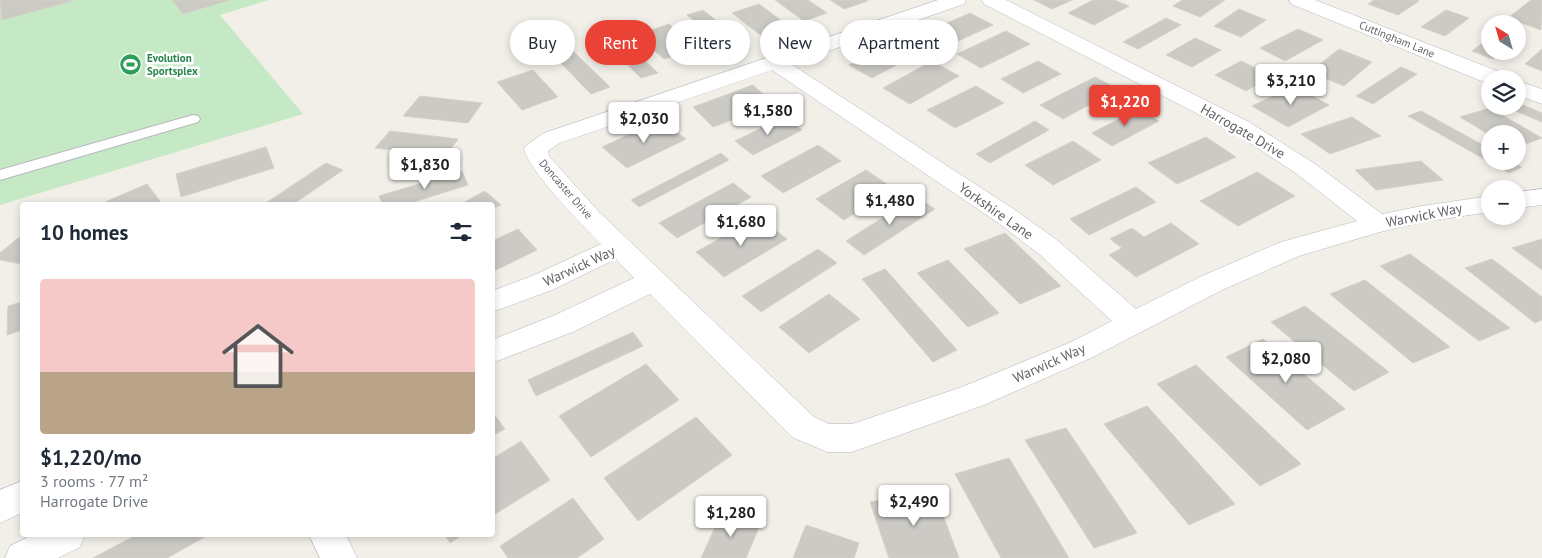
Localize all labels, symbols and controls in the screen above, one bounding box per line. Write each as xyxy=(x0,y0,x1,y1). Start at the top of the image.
north arrow xyxy=(1481,15,1526,60)
map controls xyxy=(1481,15,1526,225)
street label: Cuttingham Lane xyxy=(1357,17,1437,61)
chip: Buy xyxy=(510,20,575,65)
chip: Rent xyxy=(585,20,656,65)
chip: Filters xyxy=(666,20,750,65)
chip: New xyxy=(760,20,830,65)
chip: Apartment xyxy=(840,20,958,65)
place label: Evolution Sportsplex xyxy=(147,51,198,78)
sports icon: Evolution Sportsplex xyxy=(119,52,143,76)
pin: $3,210 xyxy=(1250,64,1332,106)
text: $3,210 xyxy=(1266,70,1316,90)
button: layers xyxy=(1481,70,1526,115)
pin: $1,220 xyxy=(1084,84,1166,127)
text: $1,220 xyxy=(1100,91,1150,111)
pin: $1,580 xyxy=(727,94,809,136)
text: $1,580 xyxy=(743,100,793,120)
street label: Harrogate Drive xyxy=(1198,100,1288,162)
pin: $2,030 xyxy=(603,102,685,144)
text: $2,030 xyxy=(619,108,669,128)
button: + xyxy=(1481,125,1526,170)
pin: $1,830 xyxy=(384,148,466,190)
text: $1,830 xyxy=(400,154,450,174)
street label: Doncaster Drive xyxy=(536,156,596,222)
street label: Yorkshire Lane xyxy=(955,179,1037,243)
button: − xyxy=(1481,180,1526,225)
pin: $1,480 xyxy=(849,184,931,226)
text: $1,480 xyxy=(865,190,915,210)
street label: Warwick Way xyxy=(1384,199,1464,231)
pin: $1,680 xyxy=(700,204,782,247)
text: $1,680 xyxy=(716,211,766,231)
icon: filters xyxy=(447,218,475,246)
text: 10 homes xyxy=(40,219,128,246)
street label: Warwick Way xyxy=(540,241,618,290)
icon: home xyxy=(213,311,303,401)
street label: Warwick Way xyxy=(1010,339,1088,387)
pin: $2,080 xyxy=(1245,342,1327,384)
text: $2,080 xyxy=(1261,348,1311,368)
text: $1,220/mo xyxy=(40,444,142,471)
text: 3 rooms · 77 m² xyxy=(40,471,148,491)
pin: $2,490 xyxy=(873,484,955,527)
text: Harrogate Drive xyxy=(40,491,148,511)
text: $2,490 xyxy=(889,491,939,511)
pin: $1,280 xyxy=(690,496,772,538)
text: $1,280 xyxy=(706,502,756,522)

